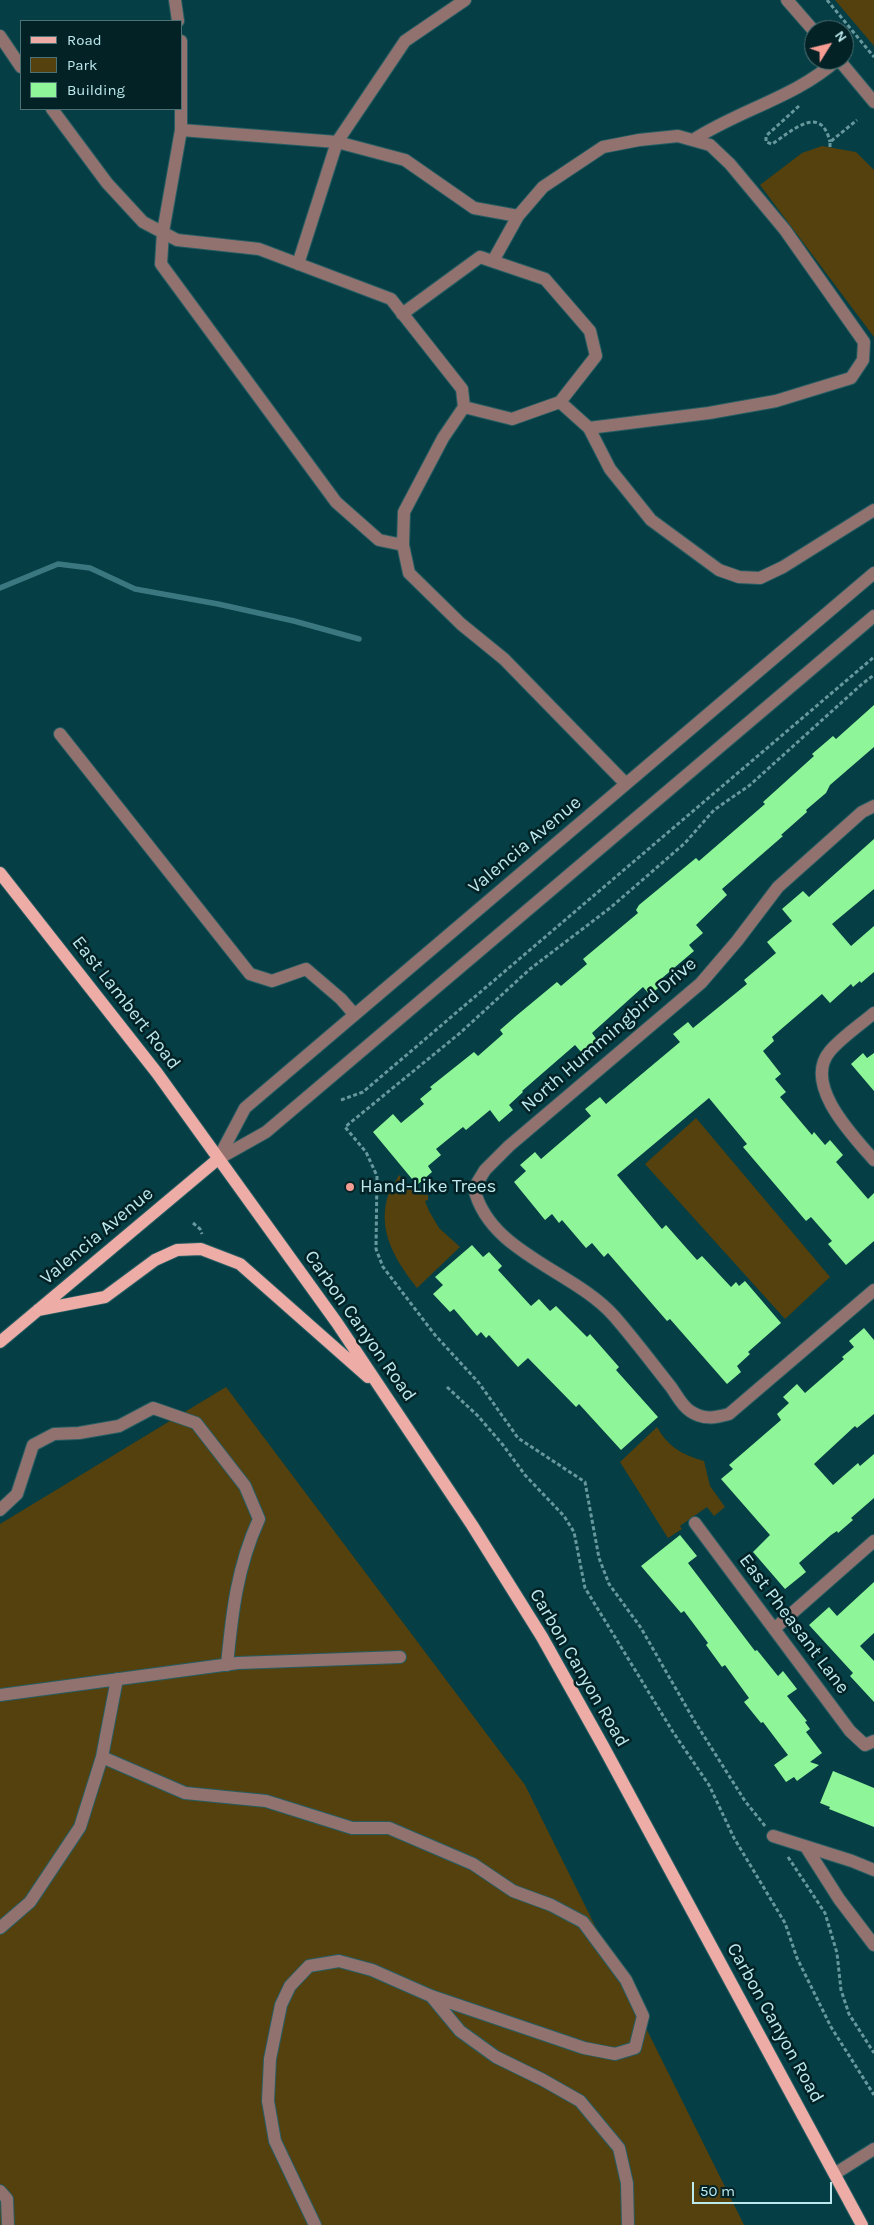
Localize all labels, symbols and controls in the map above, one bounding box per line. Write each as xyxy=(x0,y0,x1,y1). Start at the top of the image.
legend xyxy=(20,20,182,110)
north arrow xyxy=(804,20,854,70)
text: N xyxy=(831,27,851,46)
text: Road xyxy=(67,31,102,49)
text: Park xyxy=(67,56,97,74)
text: Building xyxy=(67,81,125,99)
street label: Valencia Avenue xyxy=(464,791,586,899)
street label: East Lambert Road xyxy=(67,932,185,1074)
street label: North Hummingbird Drive xyxy=(517,953,701,1117)
place label: Hand-Like Trees xyxy=(360,1176,497,1198)
marker: Hand-Like Trees xyxy=(344,1181,356,1193)
street label: Valencia Avenue xyxy=(36,1182,158,1290)
street label: Carbon Canyon Road xyxy=(299,1246,421,1406)
street label: East Pheasant Lane xyxy=(734,1550,854,1698)
street label: Carbon Canyon Road xyxy=(524,1585,634,1751)
street label: Carbon Canyon Road xyxy=(722,1939,828,2107)
scale bar xyxy=(694,2172,834,2204)
text: 50 m xyxy=(700,2182,735,2200)

